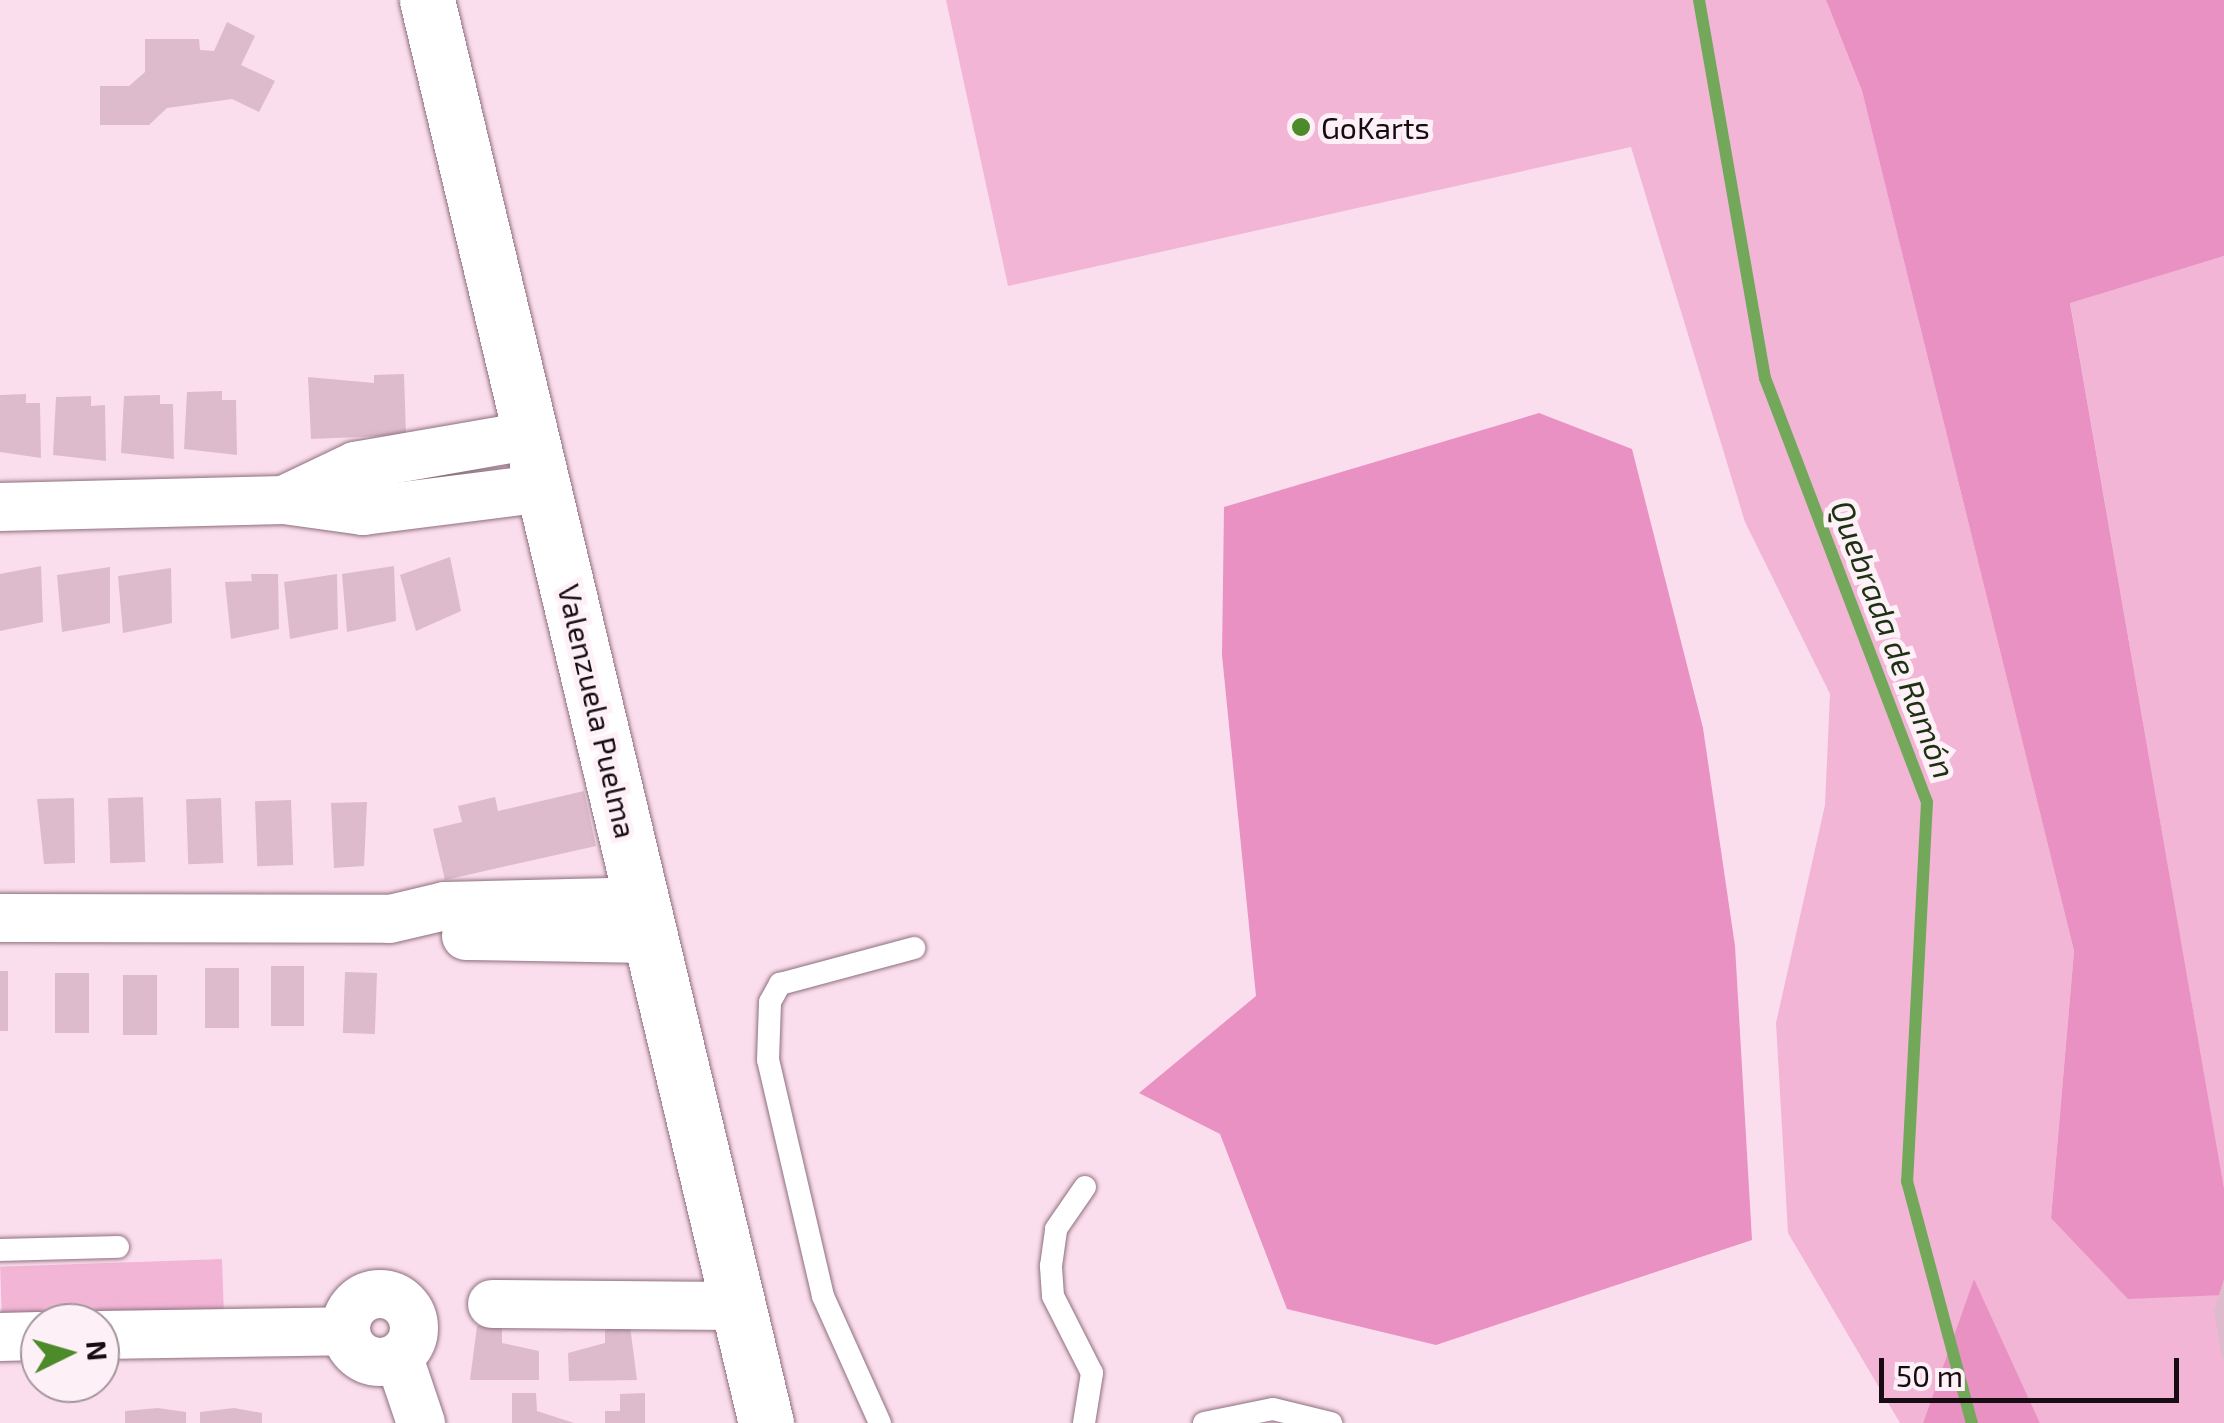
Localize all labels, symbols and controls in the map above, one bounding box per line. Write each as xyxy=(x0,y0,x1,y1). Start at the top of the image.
place label: GoKarts xyxy=(1321,109,1430,145)
marker: GoKarts xyxy=(1290,116,1312,138)
water label: Quebrada de Ramón xyxy=(1823,495,1965,783)
street label: Valenzuela Puelma xyxy=(551,581,645,841)
north arrow xyxy=(20,1303,120,1403)
scale bar xyxy=(1884,1338,2184,1400)
text: N xyxy=(80,1339,116,1362)
text: 50 m xyxy=(1896,1357,1963,1393)

